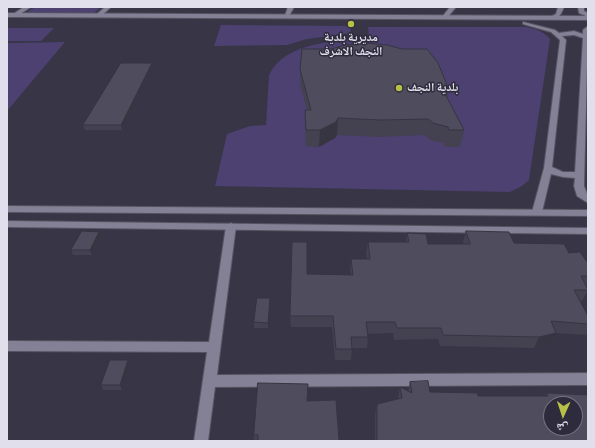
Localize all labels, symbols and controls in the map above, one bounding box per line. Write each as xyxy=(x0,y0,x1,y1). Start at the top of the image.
marker: مديرية بلدية النجف الاشرف xyxy=(346,19,356,29)
place label: مديرية بلدية النجف الاشرف xyxy=(320,31,382,59)
place label: بلدية النجف xyxy=(407,81,458,95)
marker: بلدية النجف xyxy=(394,83,404,93)
north arrow xyxy=(543,396,583,436)
text: ش xyxy=(556,421,569,434)

